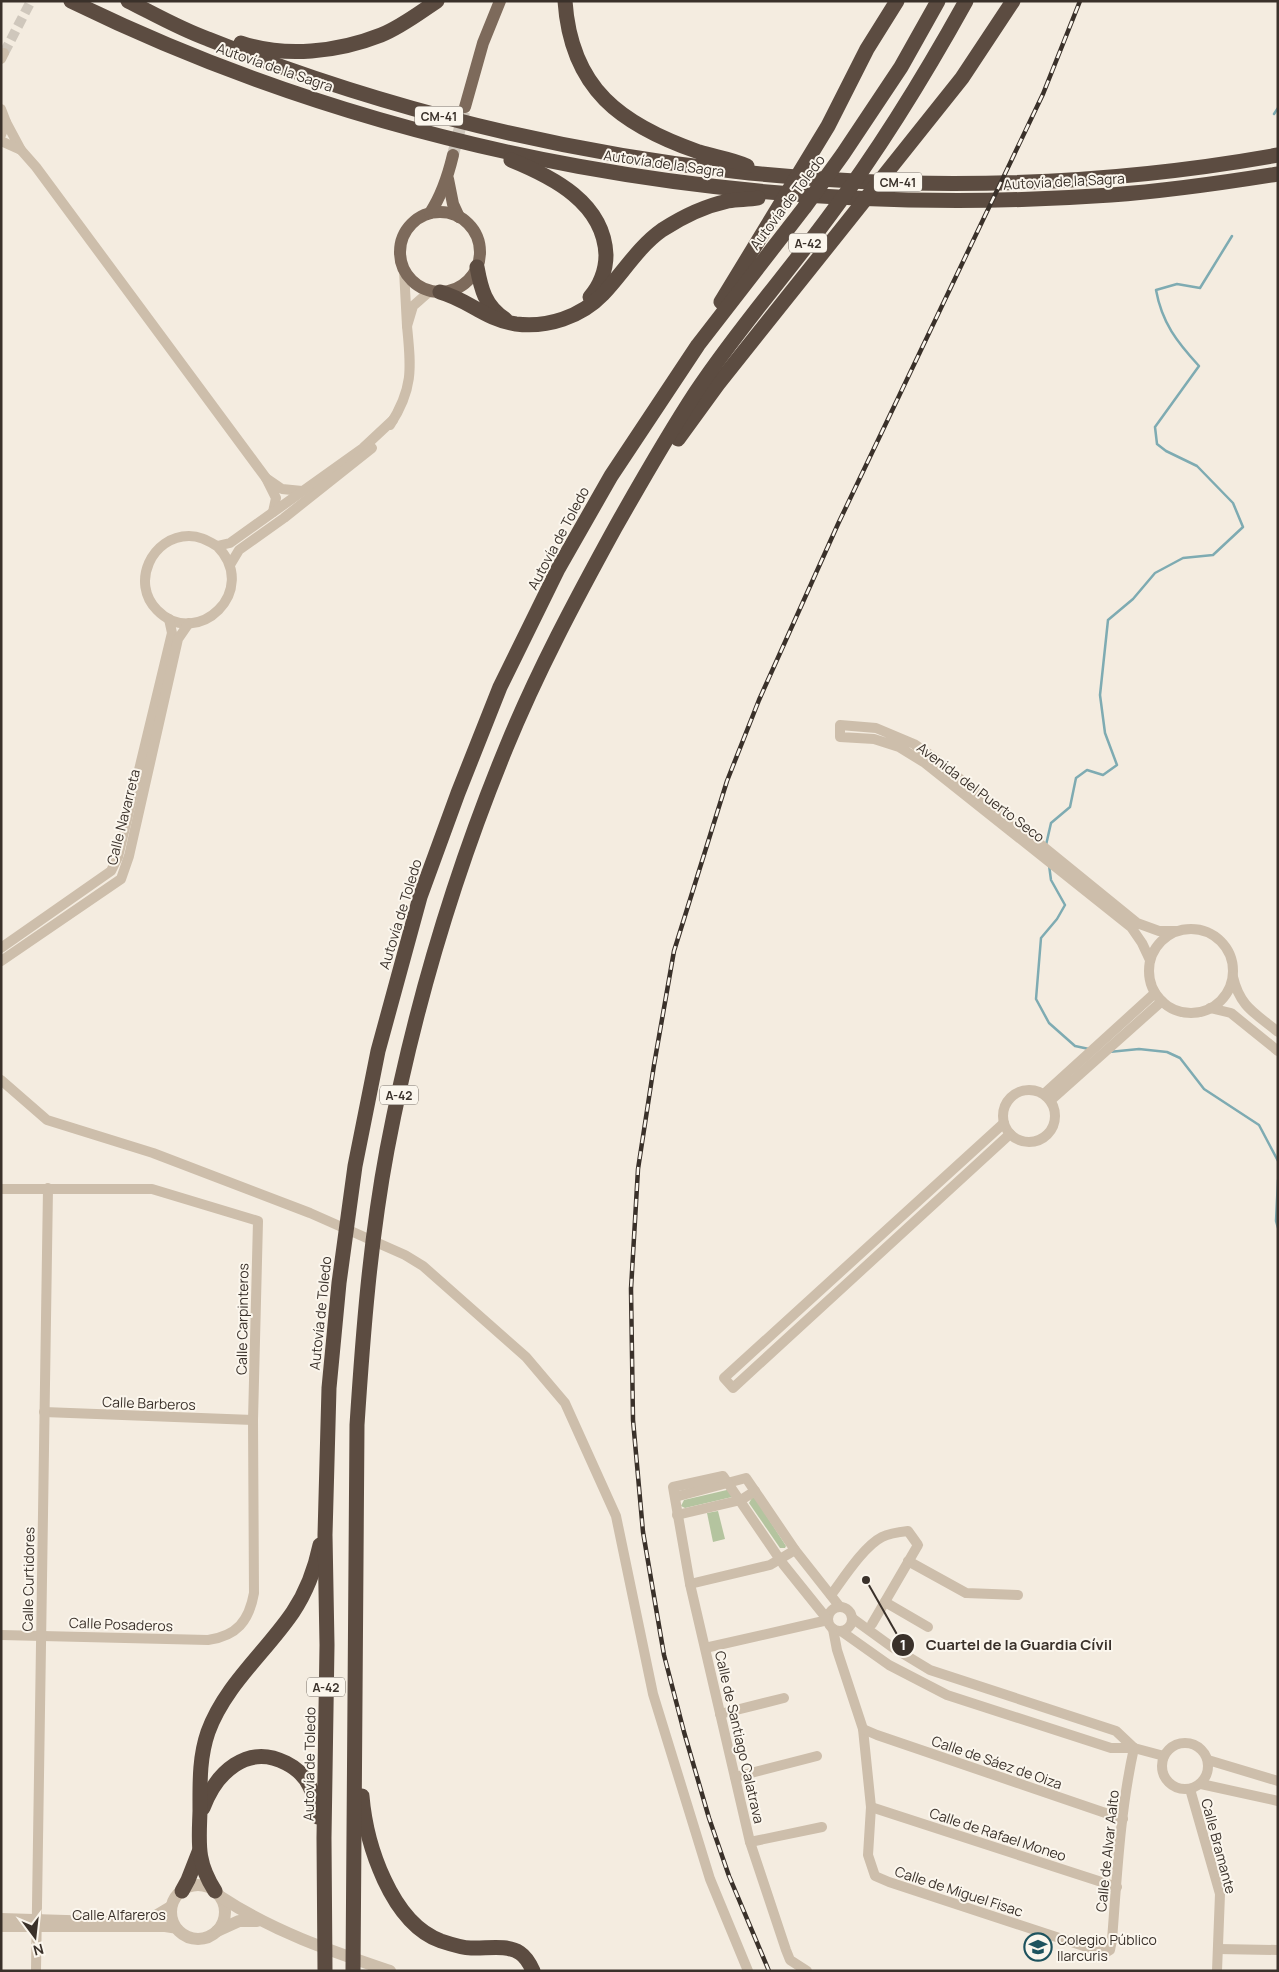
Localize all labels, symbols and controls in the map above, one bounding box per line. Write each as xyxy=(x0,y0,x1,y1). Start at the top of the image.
street label: Autovía de la Sagra xyxy=(214,38,336,96)
road number: CM-41 xyxy=(415,106,463,125)
street label: Autovía de la Sagra xyxy=(602,145,726,181)
street label: Autovía de Toledo xyxy=(745,151,829,253)
street label: Autovía de la Sagra xyxy=(1003,168,1125,194)
road number: CM-41 xyxy=(874,172,922,192)
road number: A-42 xyxy=(789,234,827,252)
street label: Autovía de Toledo xyxy=(523,483,593,593)
street label: Avenida del Puerto Seco xyxy=(913,738,1049,846)
street label: Calle Navarreta xyxy=(102,767,144,867)
street label: Autovía de Toledo xyxy=(374,857,426,971)
road number: A-42 xyxy=(380,1086,418,1104)
street label: Autovía de Toledo xyxy=(305,1255,335,1371)
street label: Calle Carpinteros xyxy=(232,1263,252,1375)
street label: Calle Barberos xyxy=(102,1392,196,1414)
street label: Calle Curtidores xyxy=(18,1527,38,1631)
street label: Calle Posaderos xyxy=(69,1613,173,1635)
callout: Cuartel de la Guardia Cívil xyxy=(891,1630,1122,1660)
text: 1 xyxy=(900,1634,906,1655)
text: Cuartel de la Guardia Cívil xyxy=(926,1634,1112,1655)
street label: Calle de Santiago Calatrava xyxy=(711,1649,769,1825)
road number: A-42 xyxy=(307,1678,345,1696)
street label: Autovía de Toledo xyxy=(299,1707,319,1821)
street label: Calle de Sáez de Oiza xyxy=(929,1731,1065,1793)
street label: Calle de Alvar Aalto xyxy=(1091,1789,1123,1913)
street label: Calle Bramante xyxy=(1197,1796,1241,1896)
street label: Calle de Rafael Moneo xyxy=(927,1803,1069,1865)
street label: Calle de Miguel Fisac xyxy=(892,1861,1026,1921)
street label: Calle Alfareros xyxy=(72,1905,166,1924)
north arrow xyxy=(10,1912,60,1962)
place label: Colegio Público Ilarcuris xyxy=(1057,1930,1157,1965)
school or university icon: Colegio Público Ilarcuris xyxy=(1023,1932,1053,1962)
text: N xyxy=(31,1940,46,1961)

